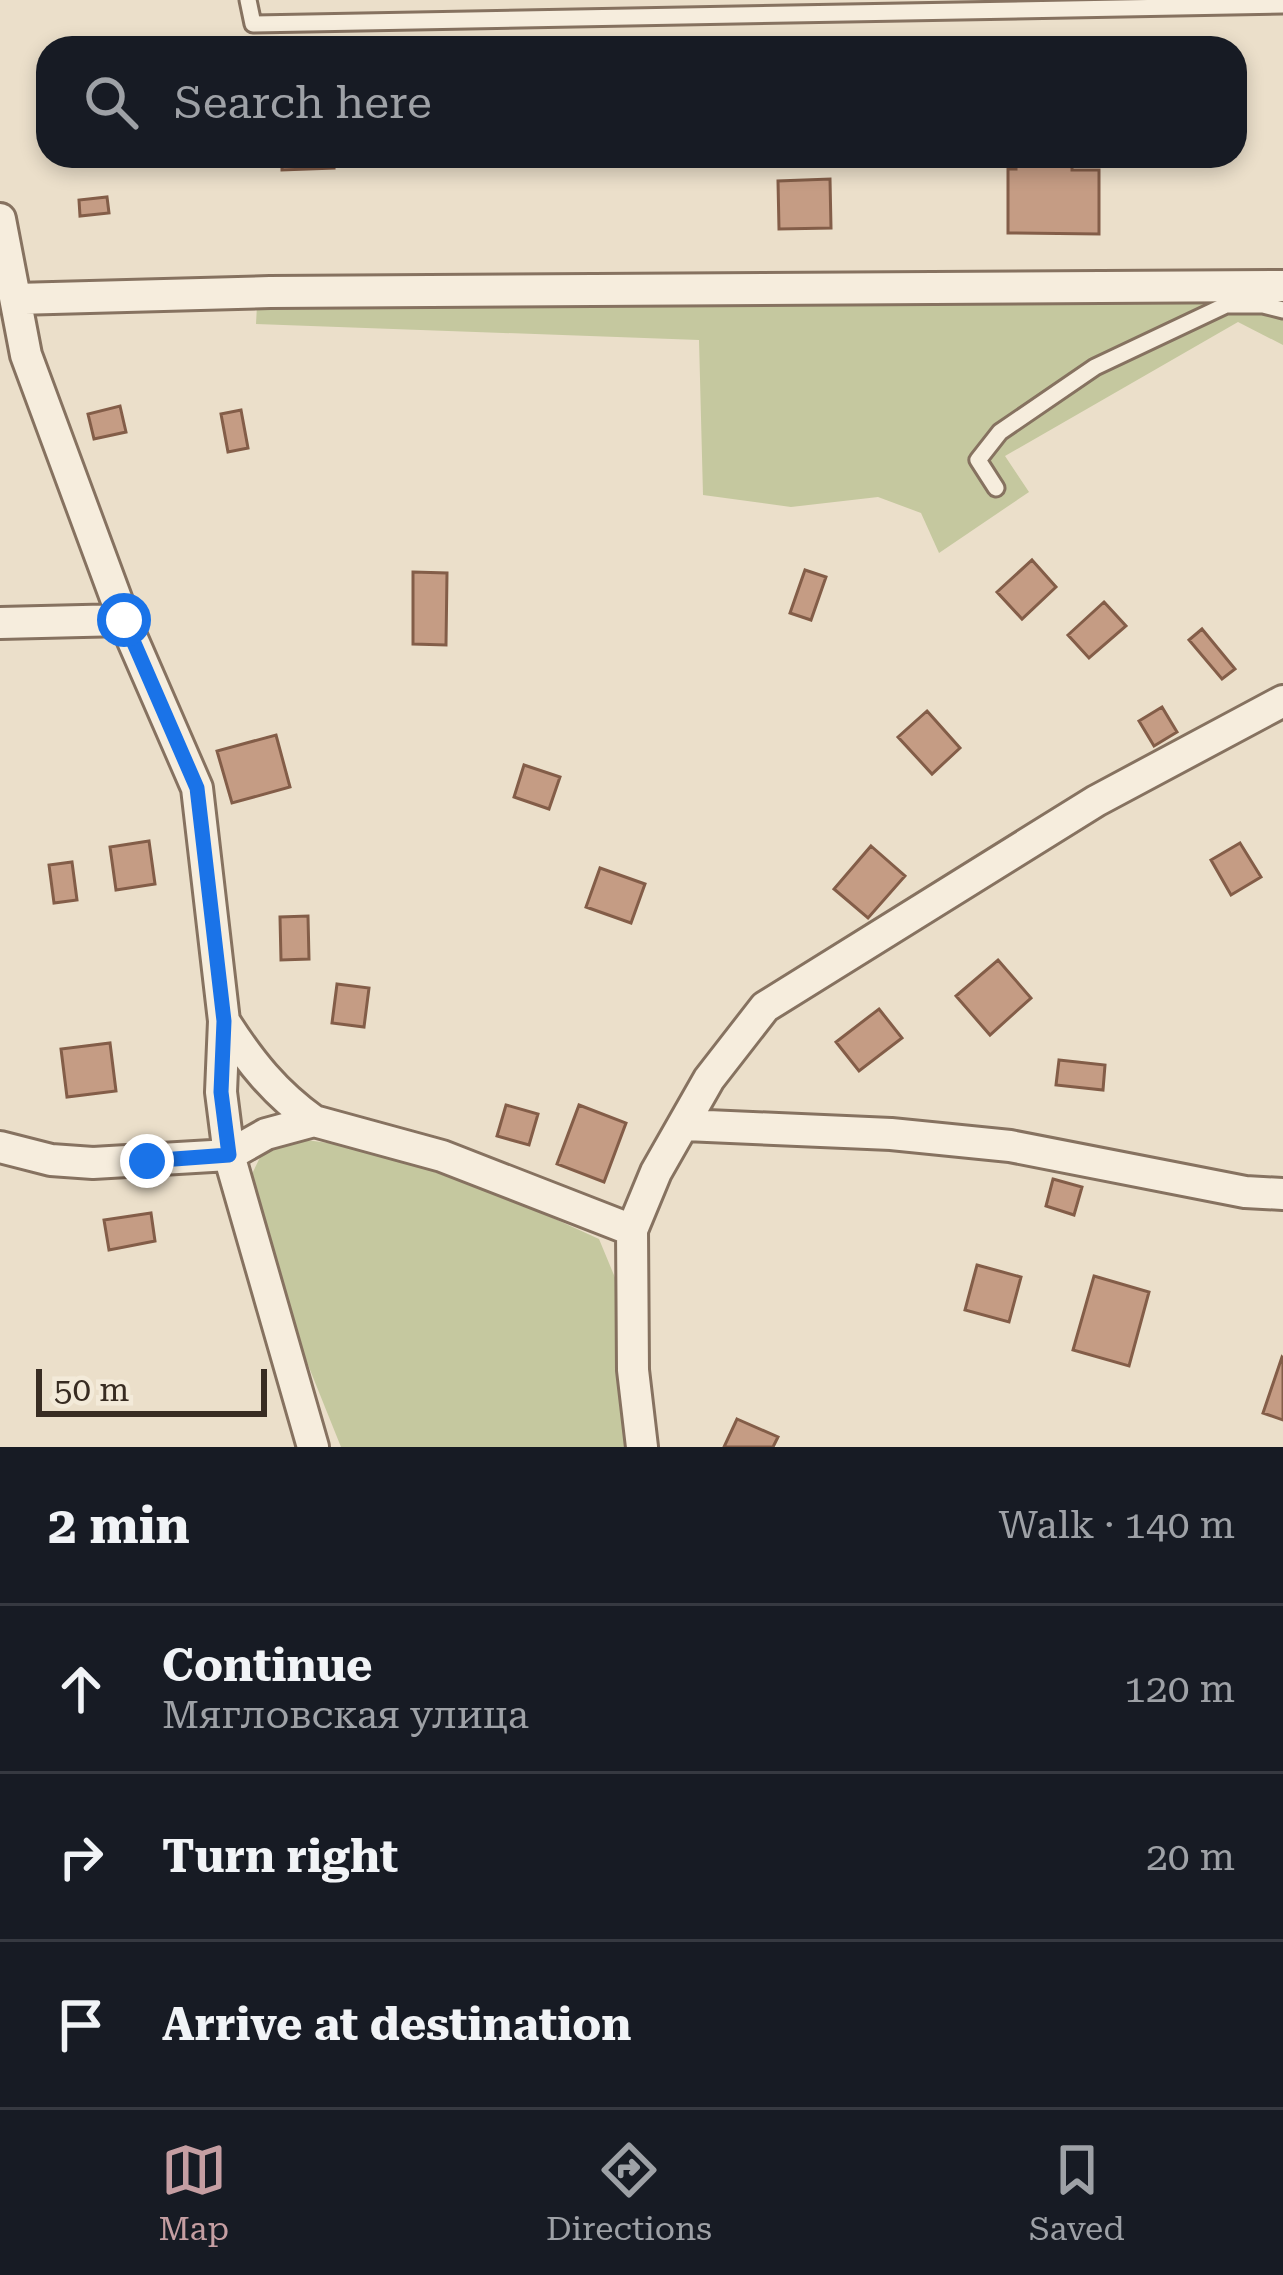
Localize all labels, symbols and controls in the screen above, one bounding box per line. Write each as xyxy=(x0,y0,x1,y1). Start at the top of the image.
search box xyxy=(36,36,1247,168)
icon: search xyxy=(78,69,144,135)
text: Search here xyxy=(174,76,432,129)
route start xyxy=(97,593,151,647)
route end xyxy=(120,1134,174,1188)
scale bar xyxy=(36,1363,267,1416)
text: 50 m xyxy=(54,1370,129,1409)
text: 2 min xyxy=(48,1496,190,1555)
text: Walk · 140 m xyxy=(999,1502,1235,1548)
text: Continue xyxy=(162,1639,373,1692)
icon: ahead xyxy=(48,1656,114,1722)
text: 120 m xyxy=(1124,1666,1235,1712)
text: Мягловская улица xyxy=(162,1692,529,1738)
icon: right xyxy=(48,1824,114,1890)
text: Turn right xyxy=(162,1830,398,1883)
text: 20 m xyxy=(1146,1834,1235,1880)
icon: arrive xyxy=(48,1992,114,2058)
text: Arrive at destination xyxy=(162,1998,631,2051)
tab: Map xyxy=(158,2137,229,2248)
tab: Directions xyxy=(546,2137,712,2248)
tab: Saved xyxy=(1029,2137,1125,2248)

